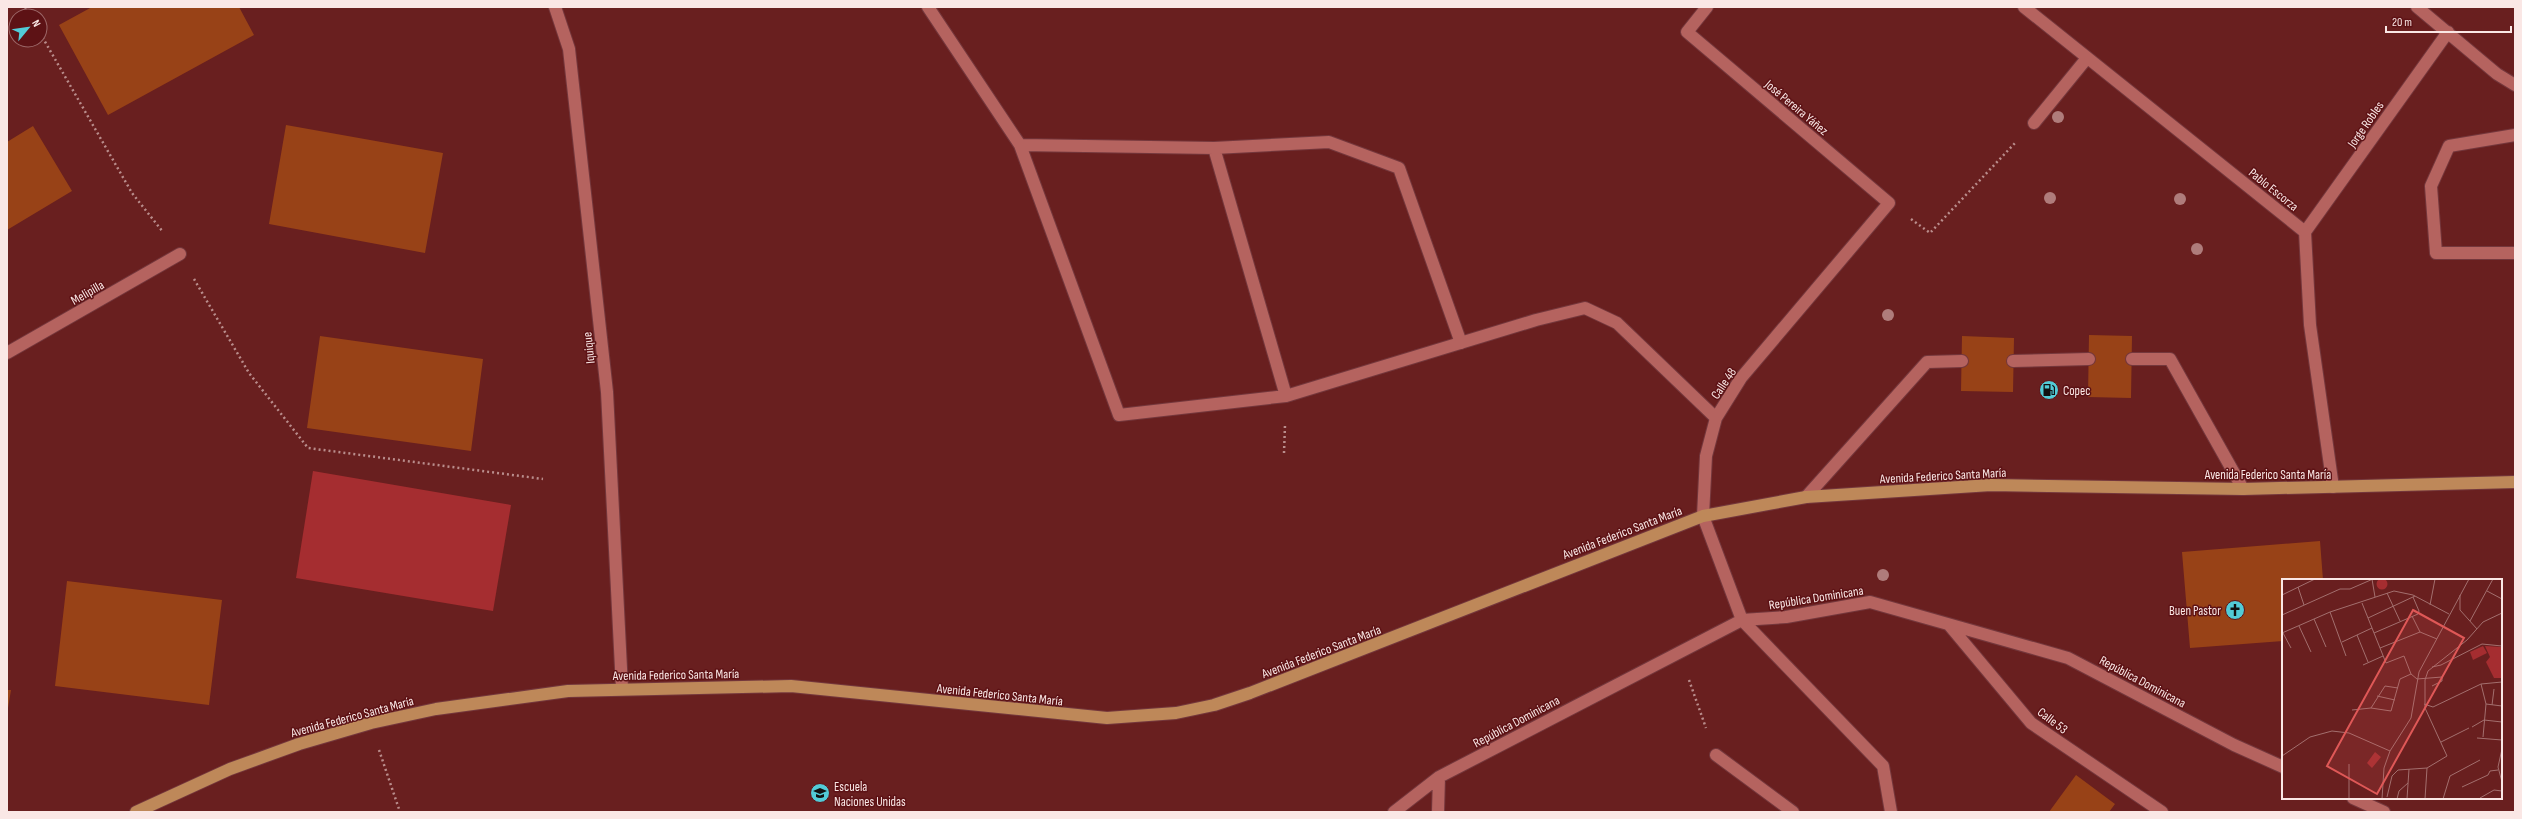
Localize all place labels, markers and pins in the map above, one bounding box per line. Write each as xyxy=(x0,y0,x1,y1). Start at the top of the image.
fuel station icon: Copec xyxy=(2038,379,2060,401)
place label: Copec xyxy=(2063,383,2090,399)
church icon: Buen Pastor xyxy=(2224,599,2246,621)
place label: Buen Pastor xyxy=(2169,603,2221,619)
place label: Escuela Naciones Unidas xyxy=(834,779,906,810)
school or university icon: Escuela Naciones Unidas xyxy=(809,782,831,804)

